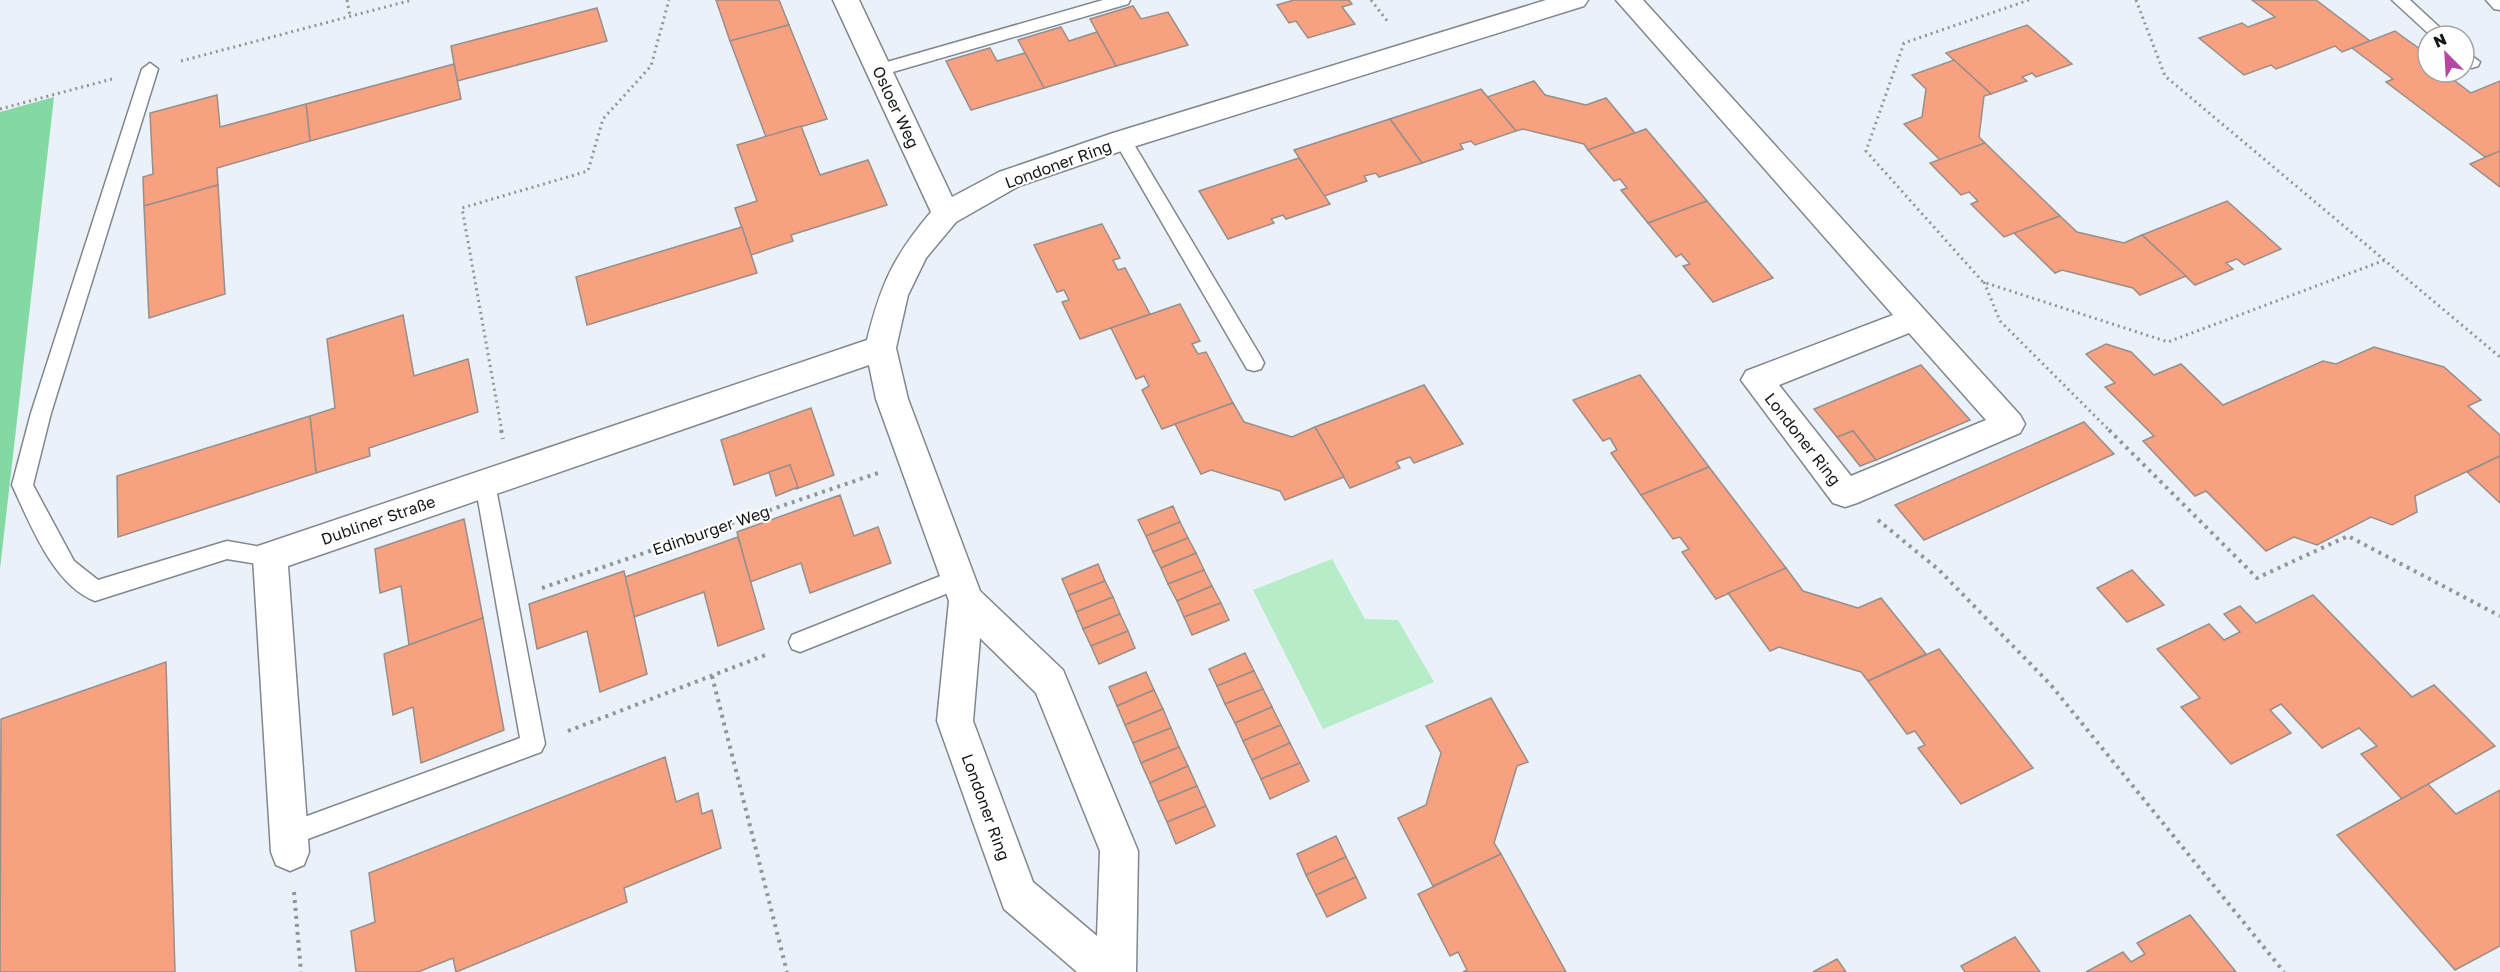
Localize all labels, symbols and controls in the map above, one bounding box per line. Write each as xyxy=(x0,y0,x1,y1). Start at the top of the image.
north arrow xyxy=(2416,24,2476,84)
text: N xyxy=(2430,29,2450,52)
street label: Osloer Weg xyxy=(868,63,924,151)
street label: Londoner Ring xyxy=(1002,135,1114,193)
street label: Londoner Ring xyxy=(1761,389,1845,489)
street label: Dubliner Straße xyxy=(318,491,438,549)
street label: Edinburger Weg xyxy=(650,501,772,559)
street label: Londoner Ring xyxy=(957,751,1015,863)

